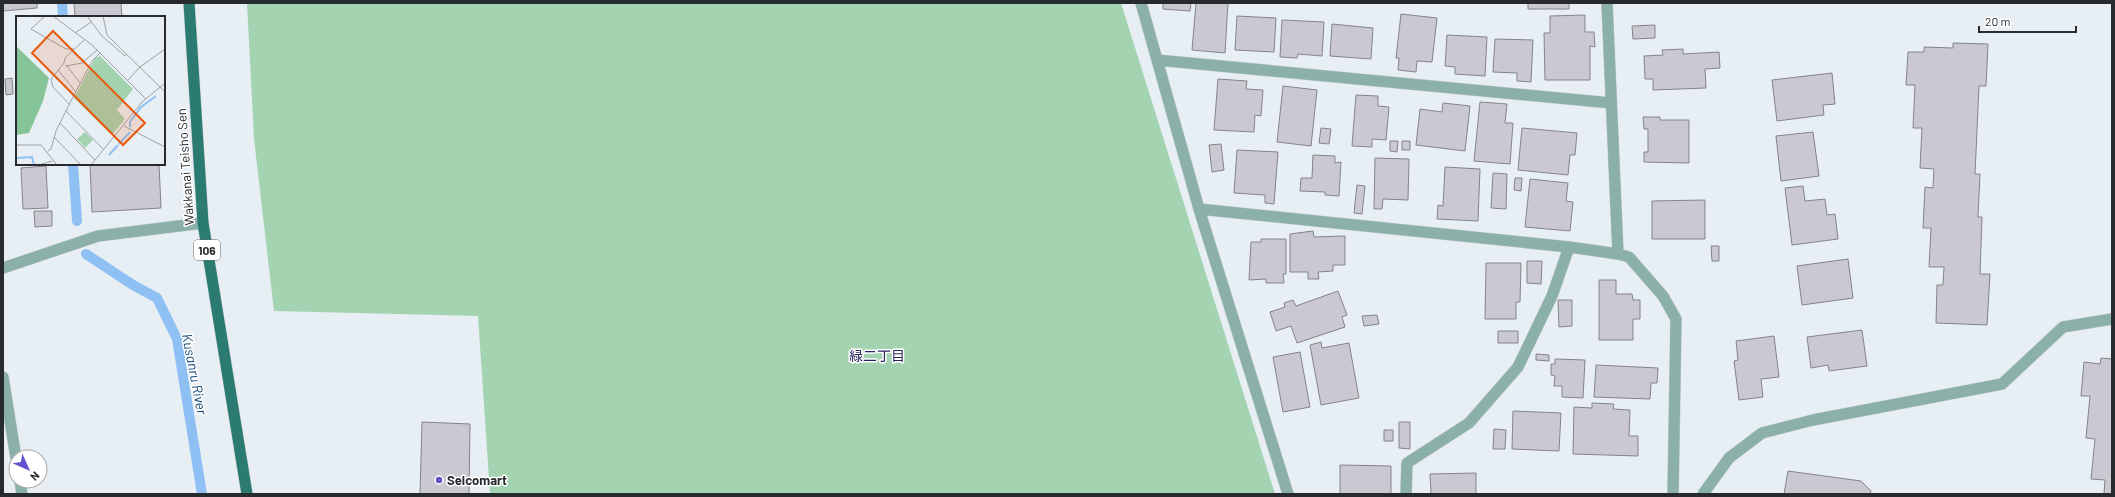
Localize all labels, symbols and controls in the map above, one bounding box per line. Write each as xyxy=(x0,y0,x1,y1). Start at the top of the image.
scale bar xyxy=(1979,8,2076,34)
text: 20 m xyxy=(1985,14,2011,28)
inset map xyxy=(16,16,165,165)
street label: Wakkanai Teisho Sen xyxy=(173,108,197,226)
road number: 106 xyxy=(194,240,220,260)
water label: Kusanru River xyxy=(179,332,211,417)
district label: 緑二丁目 xyxy=(849,347,905,364)
north arrow xyxy=(8,449,48,489)
text: N xyxy=(28,469,43,484)
place label: Seicomart xyxy=(447,472,507,488)
marker: Seicomart xyxy=(434,475,444,485)

